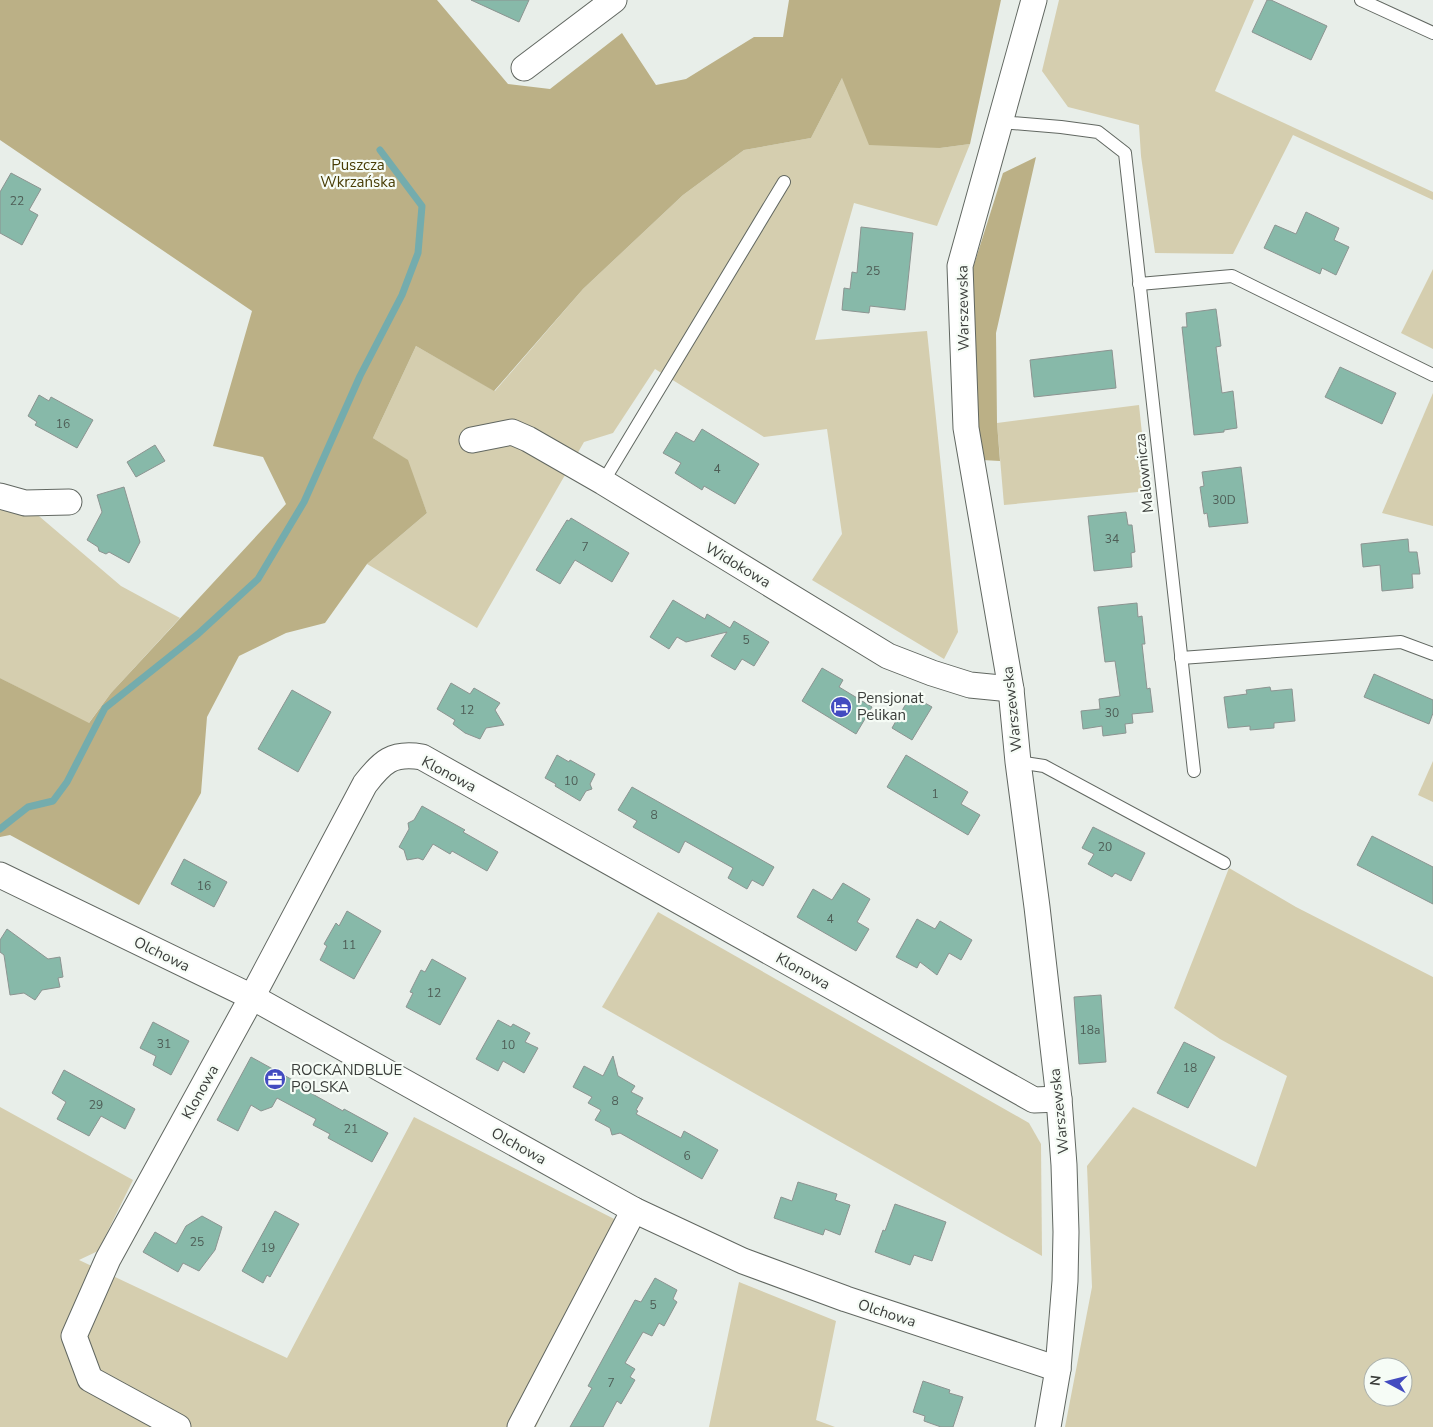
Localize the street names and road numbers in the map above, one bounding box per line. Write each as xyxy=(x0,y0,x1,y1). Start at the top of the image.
street label: Warszewska xyxy=(952,265,974,351)
street label: Malownicza xyxy=(1130,432,1158,514)
street label: Widokowa xyxy=(702,538,774,592)
street label: Warszewska xyxy=(998,665,1026,753)
street label: Klonowa xyxy=(418,751,480,797)
street label: Olchowa xyxy=(131,932,193,976)
street label: Klonowa xyxy=(772,948,834,994)
street label: Klonowa xyxy=(177,1061,223,1123)
street label: Warszewska xyxy=(1045,1067,1073,1155)
street label: Olchowa xyxy=(488,1123,550,1169)
street label: Olchowa xyxy=(855,1294,919,1332)

